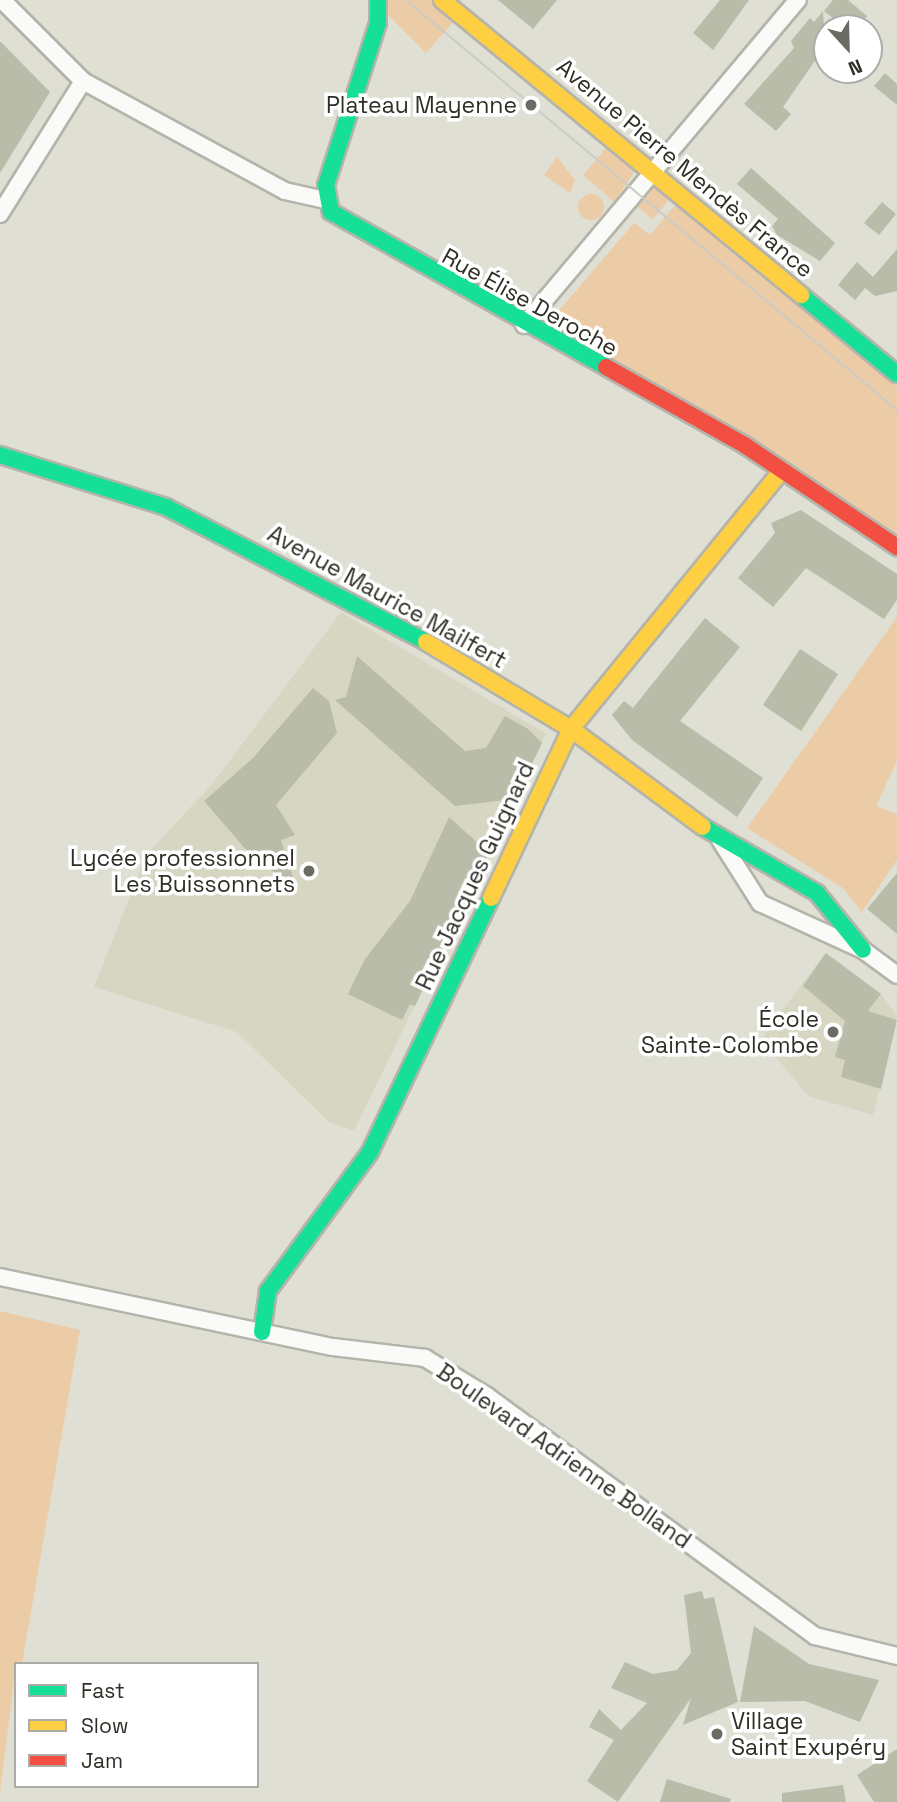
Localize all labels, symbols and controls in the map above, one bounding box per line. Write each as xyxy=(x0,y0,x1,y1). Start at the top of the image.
north arrow xyxy=(813,14,883,84)
street label: Avenue Pierre Mendès France xyxy=(551,53,819,283)
text: N xyxy=(845,53,866,81)
place label: Plateau Mayenne xyxy=(326,91,517,119)
marker: Plateau Mayenne xyxy=(523,97,539,113)
street label: Rue Élise Deroche xyxy=(437,242,623,362)
street label: Avenue Maurice Mailfert xyxy=(263,520,511,674)
street label: Rue Jacques Guignard xyxy=(410,758,540,994)
place label: Lycée professionnel Les Buissonnets xyxy=(70,844,295,898)
marker: Lycée professionnel Les Buissonnets xyxy=(301,863,317,879)
place label: École Sainte-Colombe xyxy=(641,1005,819,1059)
marker: École Sainte-Colombe xyxy=(825,1024,841,1040)
street label: Boulevard Adrienne Bolland xyxy=(431,1357,697,1555)
legend xyxy=(14,1662,259,1788)
text: Fast xyxy=(81,1677,125,1704)
place label: Village Saint Exupéry xyxy=(731,1707,886,1761)
text: Slow xyxy=(81,1712,129,1739)
marker: Village Saint Exupéry xyxy=(709,1726,725,1742)
text: Jam xyxy=(81,1747,123,1774)

